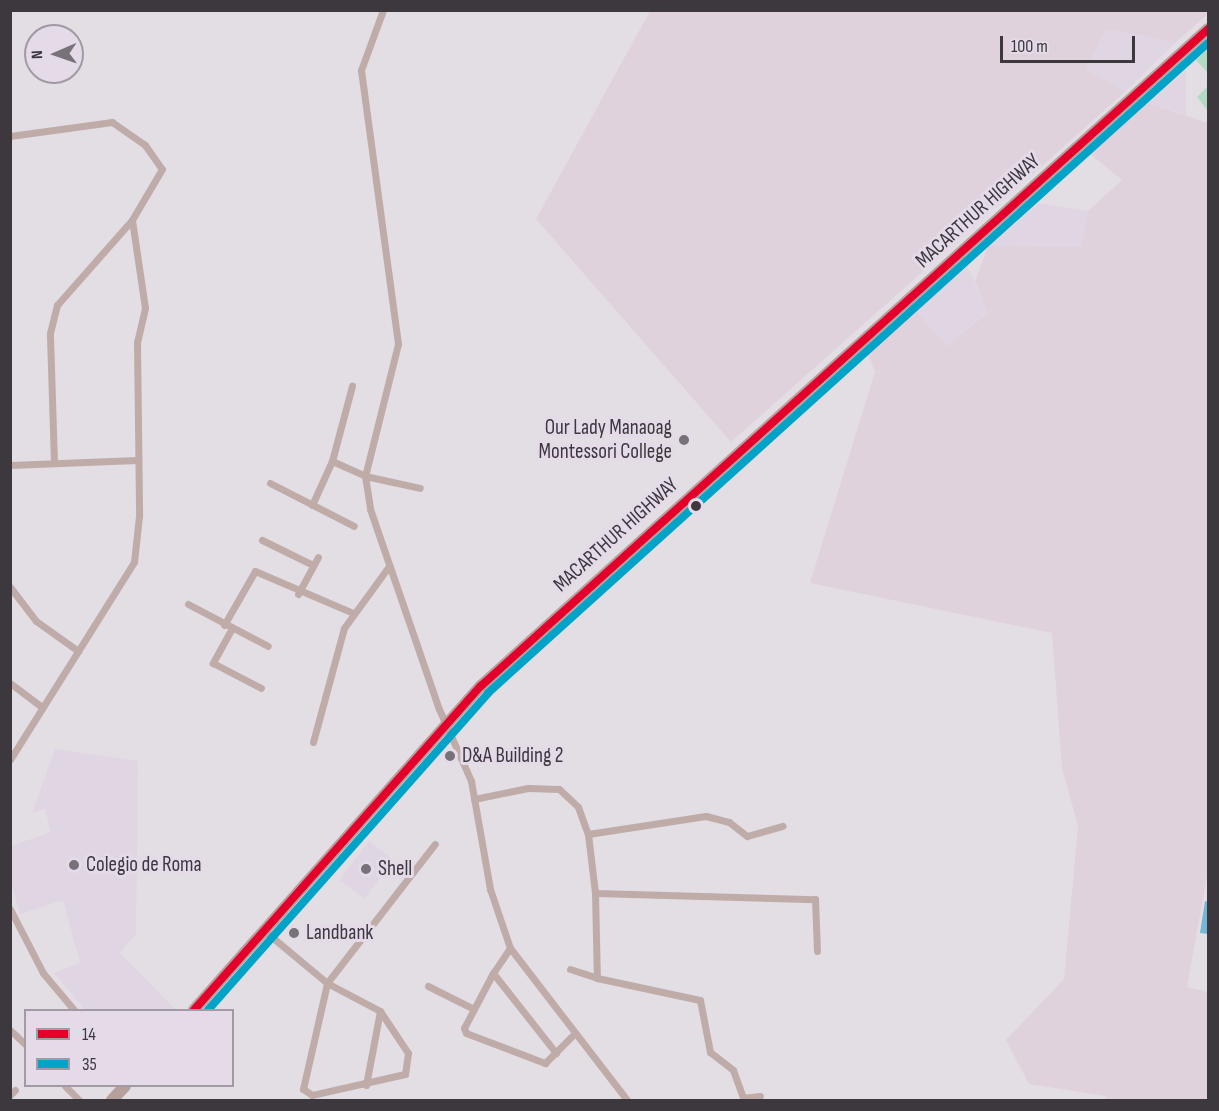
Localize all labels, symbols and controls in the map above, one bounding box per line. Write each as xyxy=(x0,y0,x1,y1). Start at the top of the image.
north arrow xyxy=(24,24,84,84)
scale bar xyxy=(1003,24,1138,62)
text: 100 m xyxy=(1011,36,1048,57)
text: N xyxy=(28,50,47,59)
street label: MACARTHUR HIGHWAY xyxy=(911,149,1045,273)
place label: Our Lady Manaoag Montessori College xyxy=(538,415,672,465)
marker: Our Lady Manaoag Montessori College xyxy=(677,433,691,447)
street label: MACARTHUR HIGHWAY xyxy=(549,473,683,597)
unlabelled marker xyxy=(690,500,702,512)
place label: D&A Building 2 xyxy=(462,743,563,769)
marker: D&A Building 2 xyxy=(443,749,457,763)
place label: Colegio de Roma xyxy=(86,852,202,878)
place label: Shell xyxy=(378,856,412,882)
marker: Colegio de Roma xyxy=(67,858,81,872)
marker: Shell xyxy=(359,862,373,876)
place label: Landbank xyxy=(306,920,373,946)
marker: Landbank xyxy=(287,926,301,940)
legend xyxy=(24,1009,234,1087)
text: 14 xyxy=(82,1024,96,1045)
text: 35 xyxy=(82,1054,97,1075)

